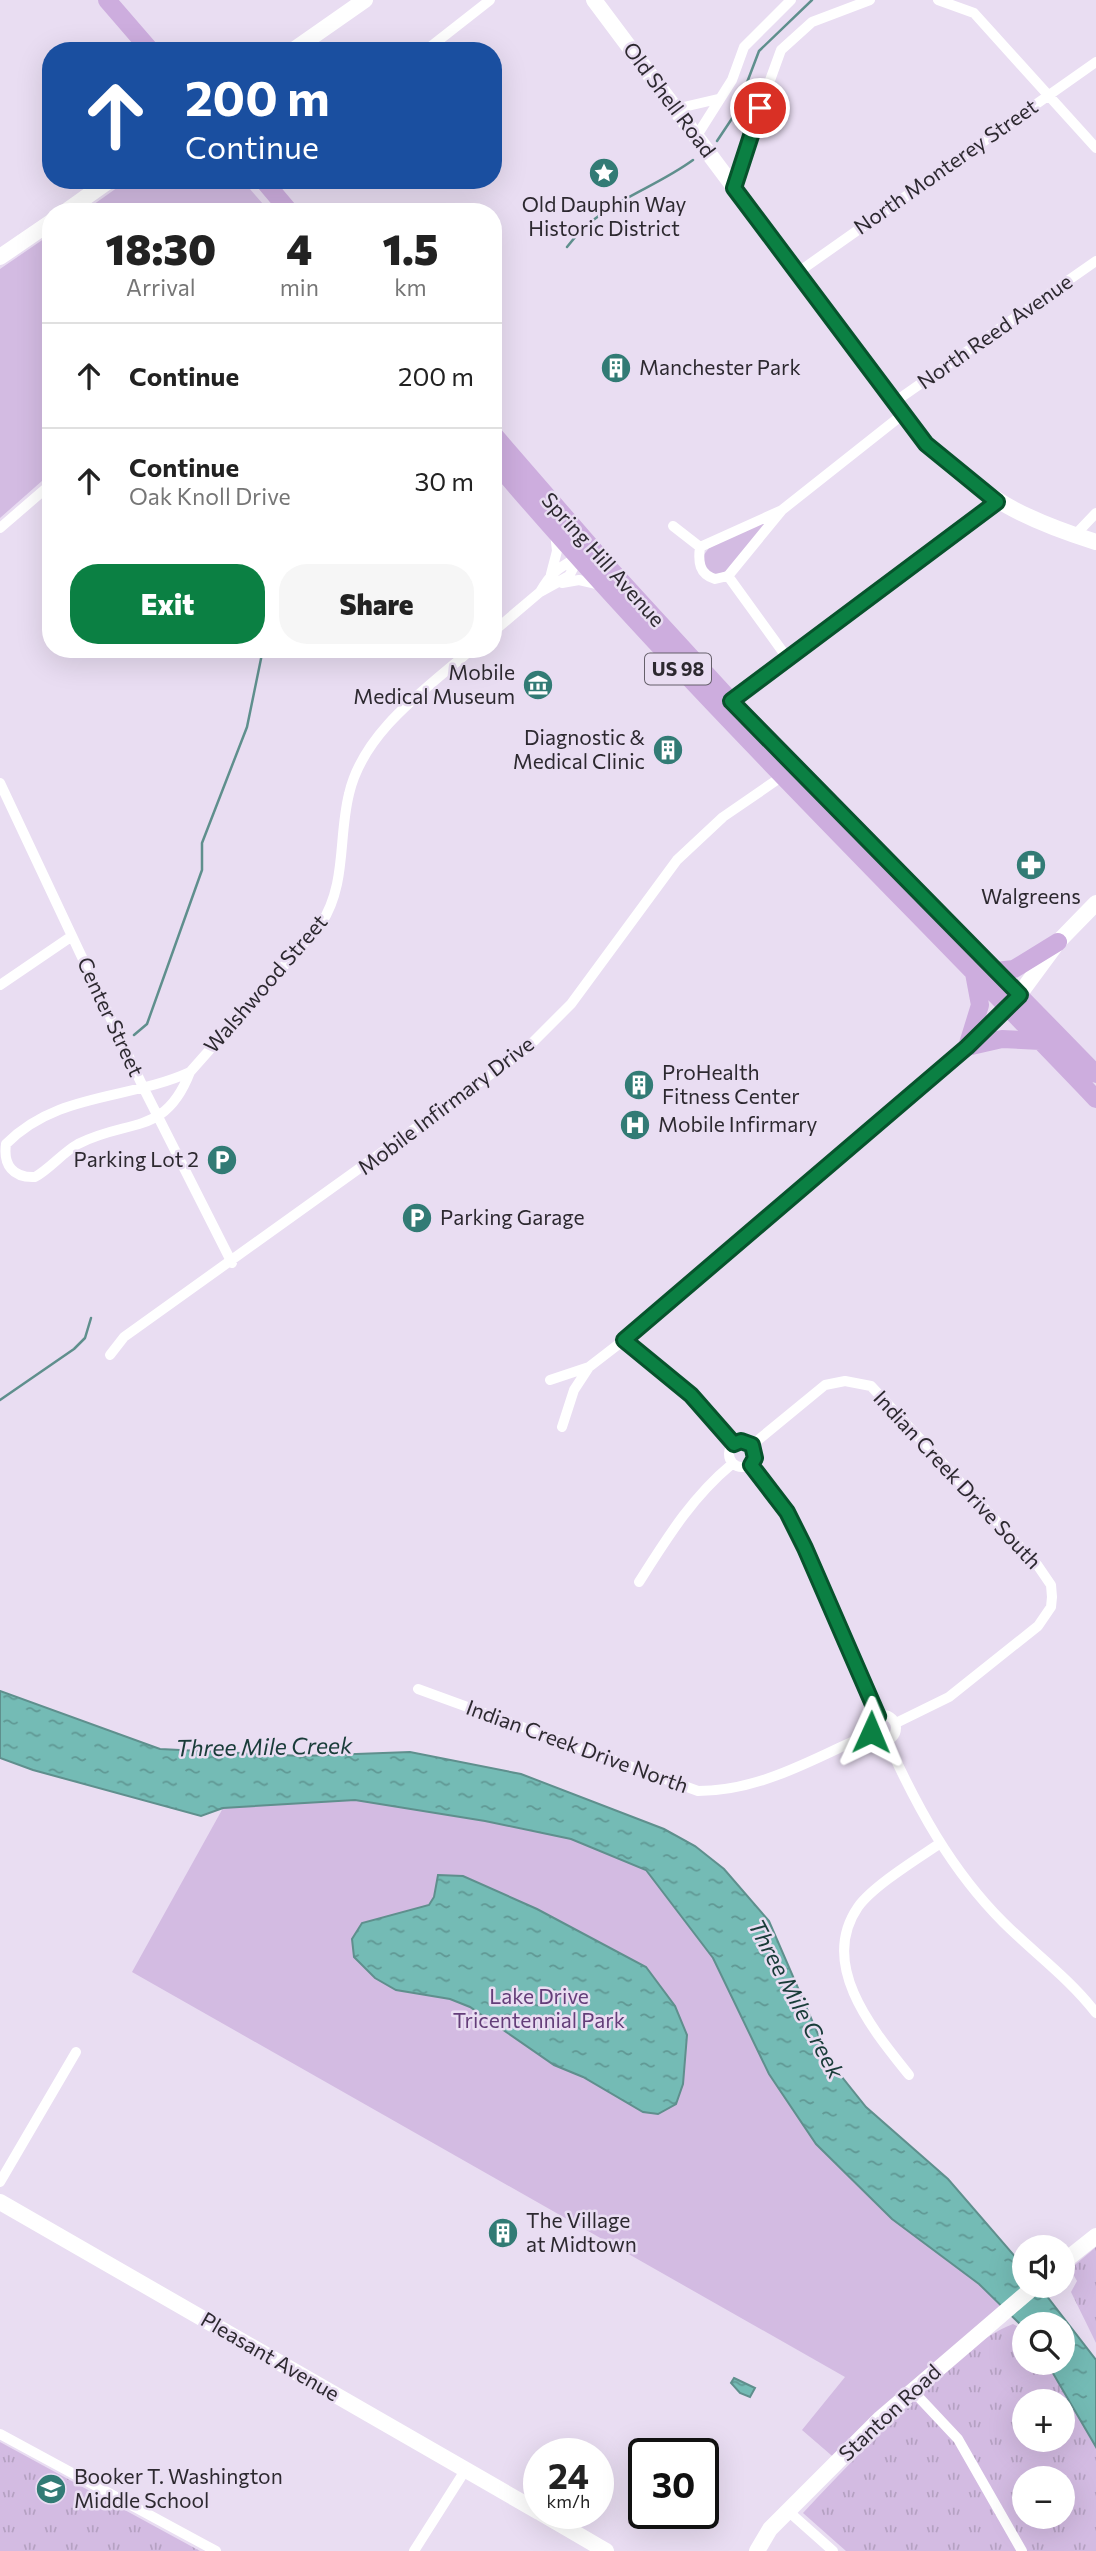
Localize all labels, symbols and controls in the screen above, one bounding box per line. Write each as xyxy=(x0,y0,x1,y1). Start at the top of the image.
street label: Old Shell Road xyxy=(619,37,722,162)
text: 200 m xyxy=(185,66,330,126)
icon: ahead xyxy=(70,70,161,161)
pin xyxy=(730,78,790,138)
icon: arrive xyxy=(741,89,779,127)
street label: North Monterey Street xyxy=(848,93,1042,239)
text: Continue xyxy=(185,126,319,166)
place icon: Old Dauphin Way Historic District xyxy=(587,156,621,190)
place label: Old Dauphin Way Historic District xyxy=(522,191,686,240)
text: 18:30 xyxy=(106,222,216,274)
text: 4 xyxy=(286,222,312,274)
text: 1.5 xyxy=(382,222,438,274)
street label: North Reed Avenue xyxy=(912,268,1076,394)
text: Arrival xyxy=(126,273,196,301)
text: min xyxy=(280,273,319,301)
text: km xyxy=(394,273,427,301)
building icon: Manchester Park xyxy=(599,351,633,385)
place label: Manchester Park xyxy=(639,354,801,379)
icon: ahead xyxy=(70,357,108,395)
text: Continue xyxy=(129,360,239,391)
text: 200 m xyxy=(398,360,474,391)
text: Continue xyxy=(129,451,239,482)
icon: ahead xyxy=(70,462,108,500)
text: 30 m xyxy=(415,465,474,496)
text: Oak Knoll Drive xyxy=(129,482,291,510)
street label: Spring Hill Avenue xyxy=(537,487,671,631)
button: Exit xyxy=(70,564,265,644)
button: Share xyxy=(279,564,474,644)
road number: US 98 xyxy=(645,654,711,684)
place label: Mobile Medical Museum xyxy=(353,659,515,708)
museum icon: Mobile Medical Museum xyxy=(521,668,555,702)
place label: Diagnostic & Medical Clinic xyxy=(513,724,646,773)
building icon: Diagnostic & Medical Clinic xyxy=(651,733,685,767)
pharmacy icon: Walgreens xyxy=(1014,848,1048,882)
place label: Walgreens xyxy=(981,883,1081,908)
street label: Walshwood Street xyxy=(198,909,332,1057)
street label: Center Street xyxy=(73,953,150,1080)
street label: Mobile Infirmary Drive xyxy=(352,1030,538,1179)
place label: ProHealth Fitness Center xyxy=(662,1059,800,1108)
building icon: ProHealth Fitness Center xyxy=(622,1068,656,1102)
hospital icon: Mobile Infirmary xyxy=(618,1108,652,1142)
place label: Mobile Infirmary xyxy=(658,1111,818,1136)
parking icon: Parking Lot 2 xyxy=(205,1143,239,1177)
place label: Parking Lot 2 xyxy=(74,1146,199,1171)
parking icon: Parking Garage xyxy=(400,1201,434,1235)
place label: Parking Garage xyxy=(440,1204,585,1229)
street label: Indian Creek Drive South xyxy=(869,1385,1047,1573)
street label: Indian Creek Drive North xyxy=(463,1694,692,1797)
position arrow xyxy=(834,1695,908,1769)
water label: Three Mile Creek xyxy=(175,1730,353,1762)
water label: Three Mile Creek xyxy=(743,1914,851,2084)
park label: Lake Drive Tricentennial Park xyxy=(453,1983,625,2032)
place label: The Village at Midtown xyxy=(526,2207,637,2256)
building icon: The Village at Midtown xyxy=(486,2216,520,2250)
map controls xyxy=(1012,2235,1075,2529)
button: sound xyxy=(1012,2235,1075,2298)
street label: Pleasant Avenue xyxy=(197,2306,344,2405)
button: search xyxy=(1012,2312,1075,2375)
street label: Stanton Road xyxy=(833,2358,945,2465)
button: + xyxy=(1012,2389,1075,2452)
speed limit sign: 30 xyxy=(628,2438,719,2529)
text: 24 xyxy=(548,2453,589,2496)
place label: Booker T. Washington Middle School xyxy=(74,2463,283,2512)
button: − xyxy=(1012,2466,1075,2529)
school or university icon: Booker T. Washington Middle School xyxy=(34,2472,68,2506)
text: km/h xyxy=(547,2490,590,2512)

